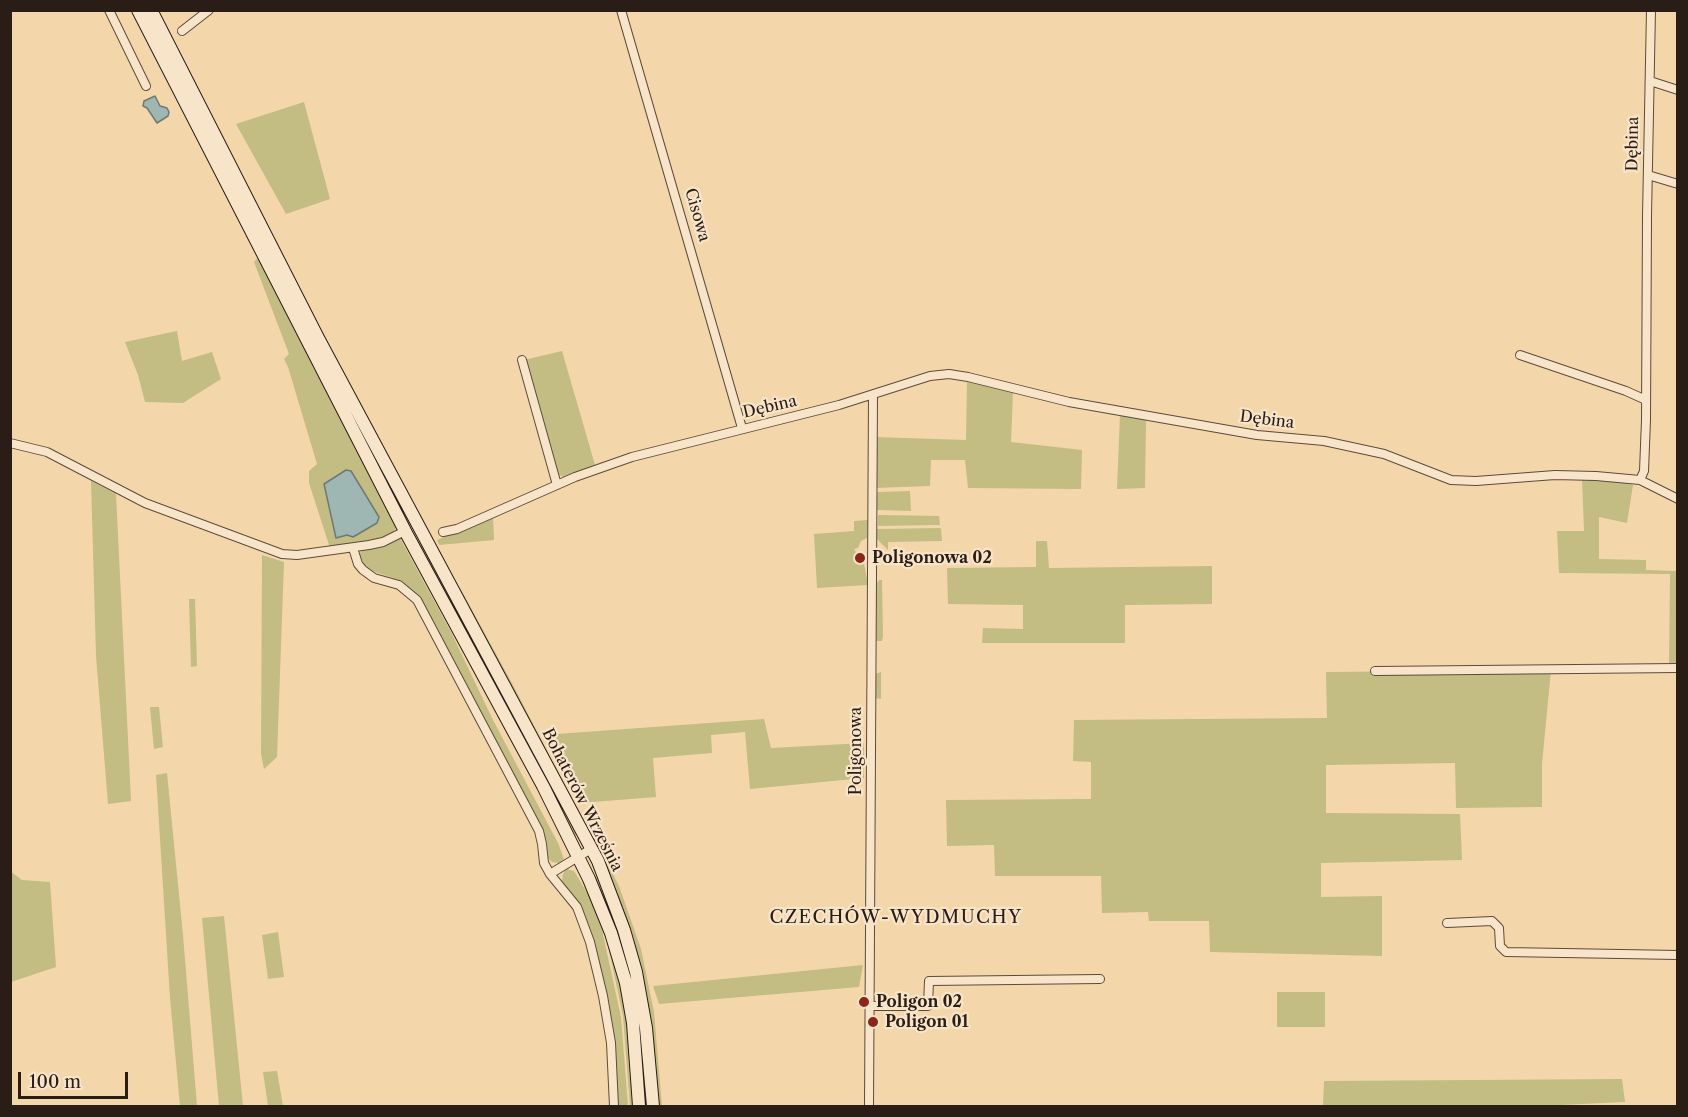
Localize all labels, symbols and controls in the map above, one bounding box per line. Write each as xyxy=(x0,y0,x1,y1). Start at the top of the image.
street label: Dębina xyxy=(1623,116,1643,172)
street label: Cisowa xyxy=(680,186,714,244)
street label: Dębina xyxy=(741,391,799,423)
street label: Dębina xyxy=(1239,407,1295,433)
place label: Poligonowa 02 xyxy=(872,548,992,568)
marker: Poligonowa 02 xyxy=(853,551,867,565)
street label: Poligonowa xyxy=(846,707,866,795)
street label: Bohaterów Września xyxy=(538,725,626,875)
district label: CZECHÓW-WYDMUCHY xyxy=(770,907,1022,929)
place label: Poligon 02 xyxy=(876,992,962,1012)
marker: Poligon 02 xyxy=(857,995,871,1009)
place label: Poligon 01 xyxy=(885,1012,969,1032)
marker: Poligon 01 xyxy=(866,1015,880,1029)
scale bar xyxy=(21,1060,130,1098)
text: 100 m xyxy=(29,1071,81,1093)

